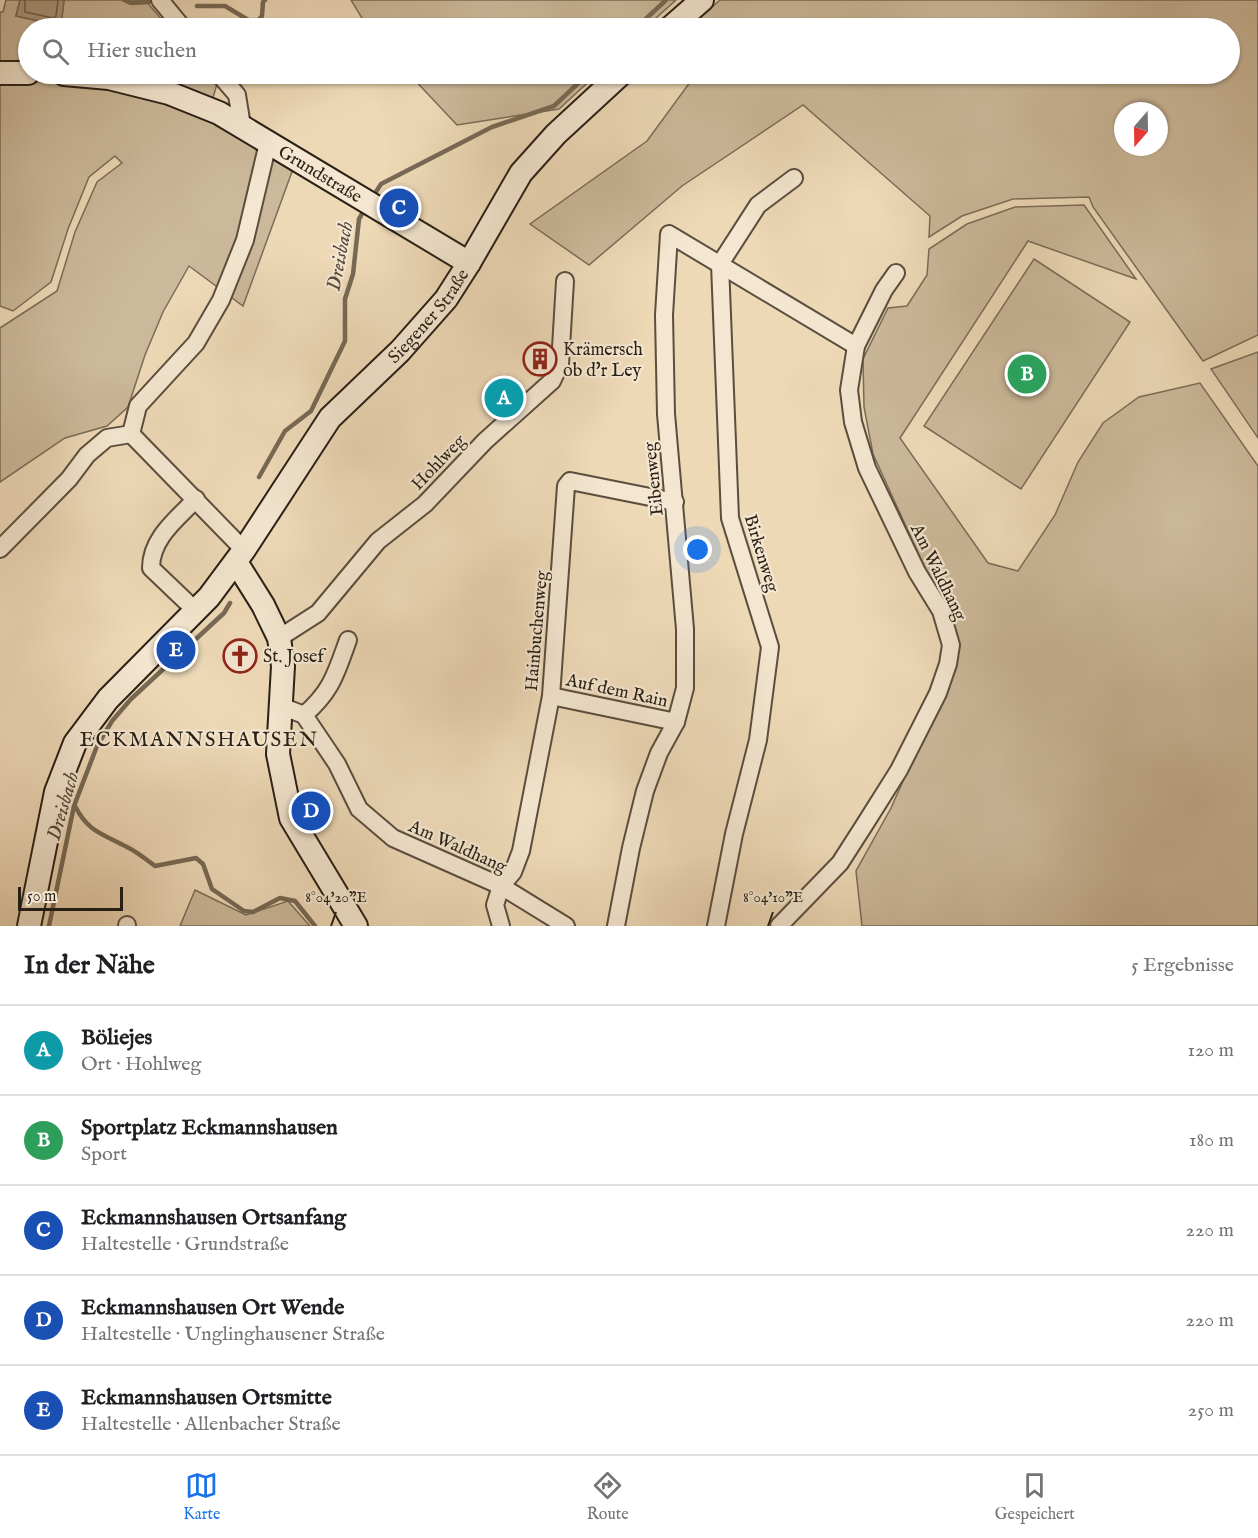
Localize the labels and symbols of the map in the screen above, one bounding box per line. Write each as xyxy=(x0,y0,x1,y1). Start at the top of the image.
north arrow xyxy=(1114,102,1168,156)
street label: Grundstraße xyxy=(273,141,366,209)
pin: C xyxy=(380,186,418,230)
water label: Dreisbach xyxy=(322,219,360,293)
street label: Siegener Straße xyxy=(384,265,475,369)
place label: Krämersch ob d'r Ley xyxy=(563,339,643,383)
building icon: Krämersch ob d'r Ley xyxy=(522,341,558,377)
pin: B xyxy=(1008,352,1046,397)
pin: A xyxy=(484,376,524,420)
street label: Hohlweg xyxy=(407,430,471,496)
street label: Eibenweg xyxy=(639,440,670,517)
street label: Birkenweg xyxy=(738,512,783,595)
street label: Am Waldhang xyxy=(904,520,971,625)
your location xyxy=(683,535,712,564)
street label: Hainbuchenweg xyxy=(521,570,554,692)
pin: E xyxy=(156,628,195,672)
church icon: St. Josef xyxy=(222,638,258,674)
place label: St. Josef xyxy=(263,646,327,669)
street label: Auf dem Rain xyxy=(563,669,670,714)
district label: ECKMANNSHAUSEN xyxy=(79,727,319,754)
water label: Dreisbach xyxy=(42,769,85,844)
pin: D xyxy=(292,788,330,834)
street label: Am Waldhang xyxy=(404,815,510,879)
scale bar xyxy=(18,884,123,911)
text: 8°04'20"E xyxy=(305,888,367,907)
text: 8°04'10"E xyxy=(743,888,803,907)

